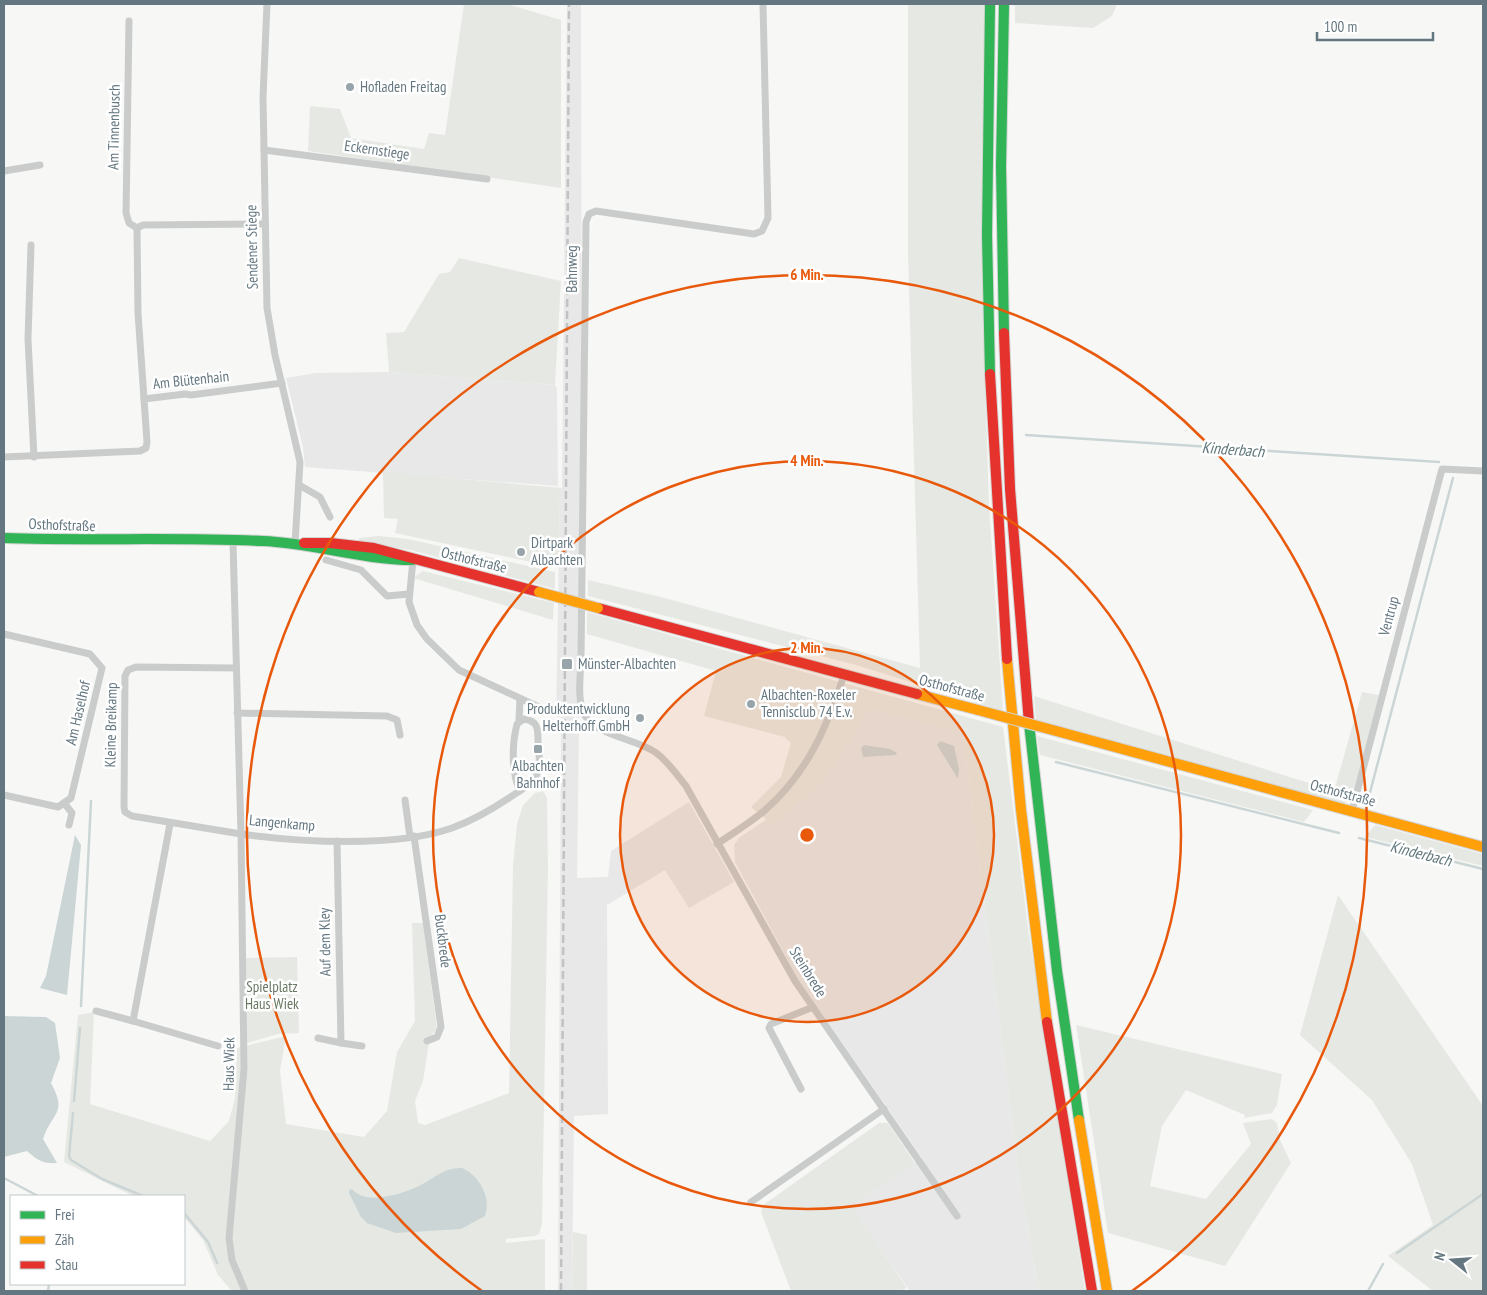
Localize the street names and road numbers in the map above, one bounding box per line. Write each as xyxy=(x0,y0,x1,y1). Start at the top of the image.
street label: Am Tinnenbusch xyxy=(103,84,124,170)
street label: Eckernstiege xyxy=(343,136,411,163)
street label: Sendener Stiege xyxy=(241,205,262,289)
street label: Bahnweg xyxy=(562,245,581,293)
street label: Am Blütenhain xyxy=(152,366,230,393)
street label: Osthofstraße xyxy=(28,514,96,535)
street label: Osthofstraße xyxy=(439,542,509,577)
street label: Ventrup xyxy=(1374,594,1403,639)
street label: Osthofstraße xyxy=(917,670,987,705)
street label: Am Haselhof xyxy=(61,678,94,747)
street label: Kleine Breikamp xyxy=(100,682,121,768)
street label: Osthofstraße xyxy=(1308,775,1378,810)
street label: Langenkamp xyxy=(248,810,316,835)
street label: Auf dem Kley xyxy=(314,907,335,977)
street label: Buckbrede xyxy=(431,913,456,969)
street label: Steinbrede xyxy=(786,943,831,1001)
street label: Haus Wiek xyxy=(219,1037,238,1091)

